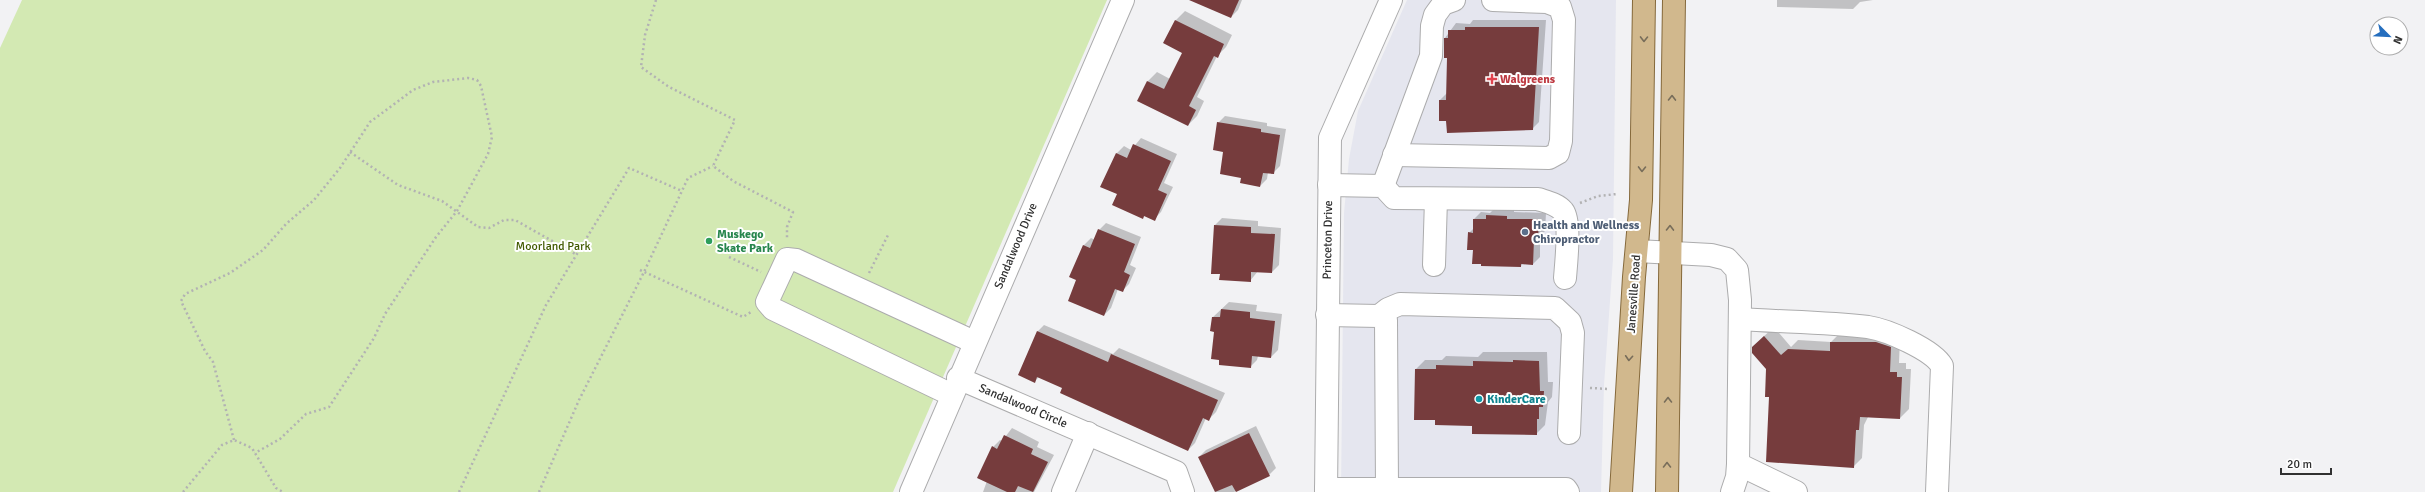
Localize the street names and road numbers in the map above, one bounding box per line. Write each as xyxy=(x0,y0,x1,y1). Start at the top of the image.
street label: Princeton Drive xyxy=(1320,200,1336,280)
street label: Sandalwood Drive xyxy=(991,201,1041,291)
street label: Janesville Road xyxy=(1624,254,1644,334)
street label: Sandalwood Circle xyxy=(976,381,1070,431)

